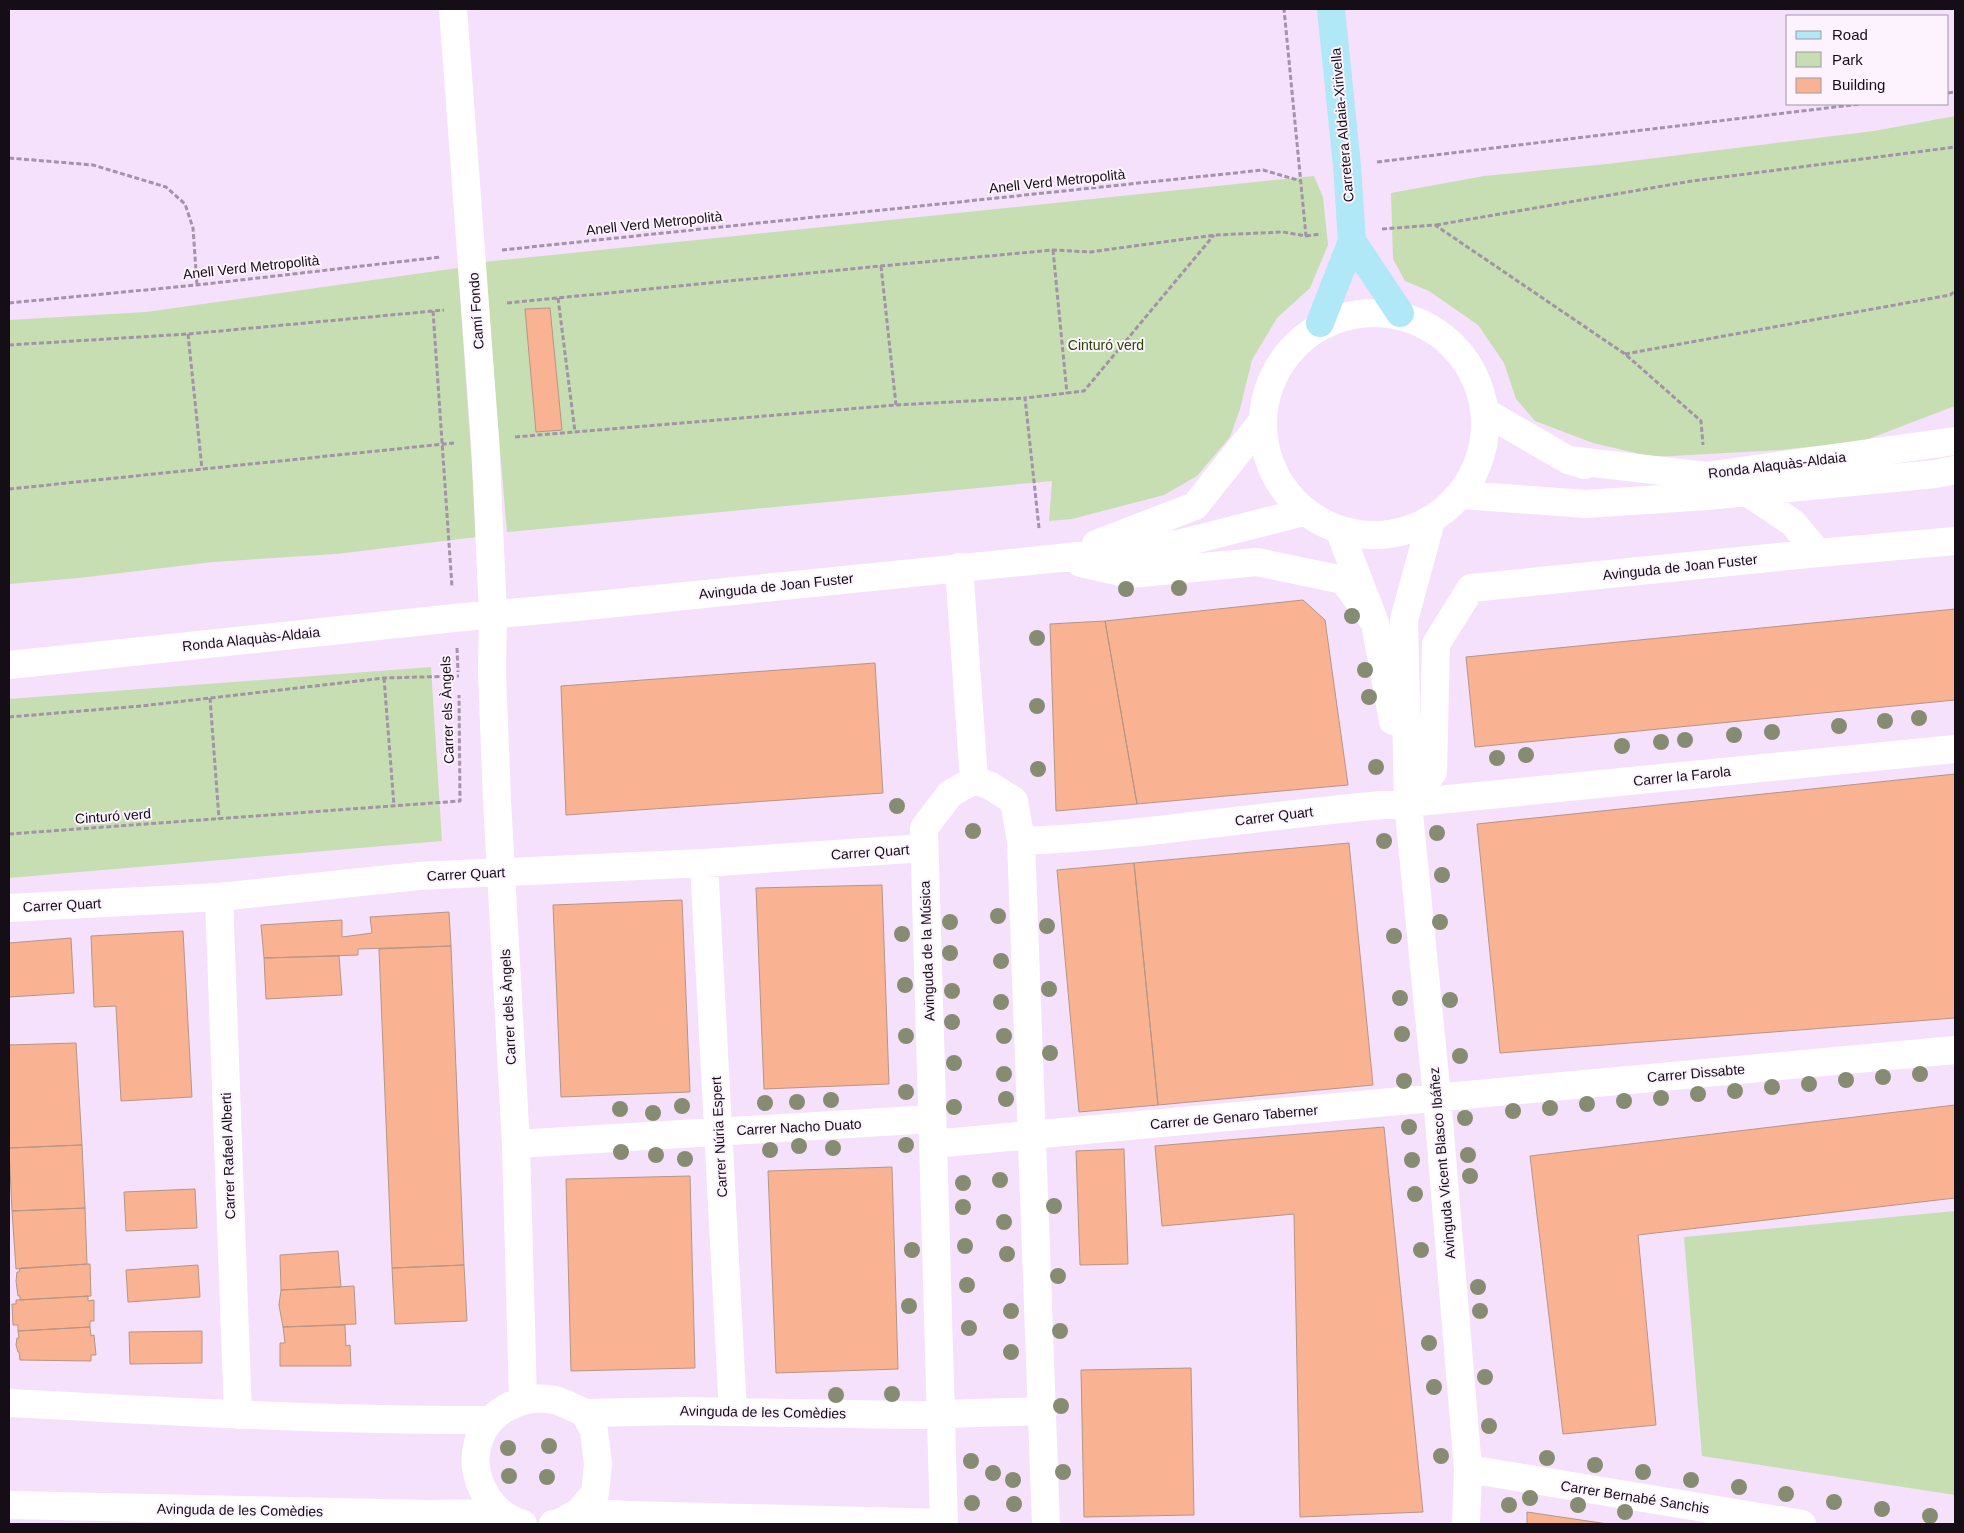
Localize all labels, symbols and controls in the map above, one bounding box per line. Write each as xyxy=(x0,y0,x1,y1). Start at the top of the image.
legend xyxy=(1786,15,1949,105)
text: Road xyxy=(1832,26,1868,43)
street label: Carretera Aldaia-Xirivella xyxy=(1327,47,1357,203)
text: Park xyxy=(1832,51,1863,68)
text: Building xyxy=(1832,76,1885,93)
street label: Anell Verd Metropolità xyxy=(988,166,1126,196)
street label: Anell Verd Metropolità xyxy=(585,208,723,238)
street label: Anell Verd Metropolità xyxy=(182,252,320,282)
street label: Camí Fondo xyxy=(465,272,487,350)
park label: Cinturó verd xyxy=(1068,337,1144,353)
street label: Ronda Alaquàs-Aldaia xyxy=(1707,449,1847,481)
street label: Avinguda de Joan Fuster xyxy=(1602,551,1758,583)
street label: Avinguda de Joan Fuster xyxy=(698,570,854,602)
street label: Ronda Alaquàs-Aldaia xyxy=(181,624,321,654)
street label: Carrer els Àngels xyxy=(437,656,457,764)
street label: Carrer la Farola xyxy=(1632,763,1732,789)
street label: Carrer Quart xyxy=(1234,803,1314,829)
street label: Cinturó verd xyxy=(74,805,152,827)
street label: Carrer Quart xyxy=(830,841,910,863)
street label: Carrer Quart xyxy=(426,864,506,884)
street label: Avinguda de la Música xyxy=(917,880,937,1022)
street label: Carrer Quart xyxy=(22,895,102,915)
street label: Carrer dels Àngels xyxy=(497,949,519,1065)
street label: Carrer Dissabte xyxy=(1646,1061,1746,1085)
street label: Avinguda Vicent Blasco Ibáñez xyxy=(1426,1066,1458,1260)
street label: Carrer Núria Espert xyxy=(708,1076,730,1198)
street label: Carrer Rafael Alberti xyxy=(218,1092,238,1220)
street label: Carrer de Genaro Taberner xyxy=(1149,1102,1319,1132)
street label: Carrer Nacho Duato xyxy=(736,1116,862,1138)
street label: Avinguda de les Comèdies xyxy=(680,1403,846,1421)
street label: Carrer Bernabé Sanchis xyxy=(1560,1477,1710,1517)
street label: Avinguda de les Comèdies xyxy=(157,1501,323,1519)

